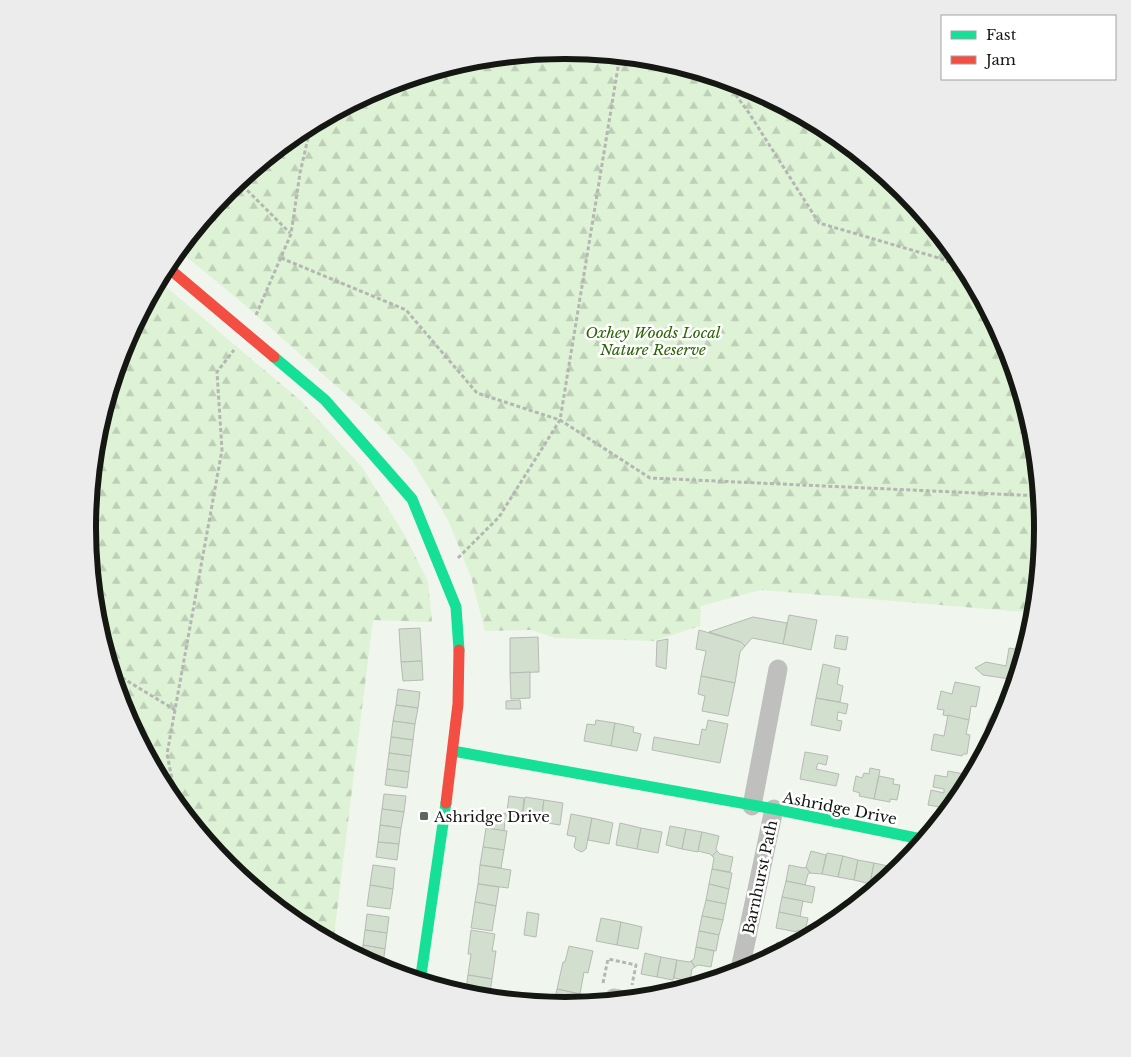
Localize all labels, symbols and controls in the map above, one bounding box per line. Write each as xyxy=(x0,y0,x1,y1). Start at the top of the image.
legend xyxy=(941,15,1116,80)
text: Fast xyxy=(986,25,1017,44)
text: Jam xyxy=(984,50,1016,69)
park label: Oxhey Woods Local Nature Reserve xyxy=(585,323,721,359)
street label: Ashridge Drive xyxy=(780,787,899,828)
place label: Ashridge Drive xyxy=(433,807,550,826)
marker: Ashridge Drive xyxy=(418,810,430,822)
street label: Barnhurst Path xyxy=(739,818,781,936)

